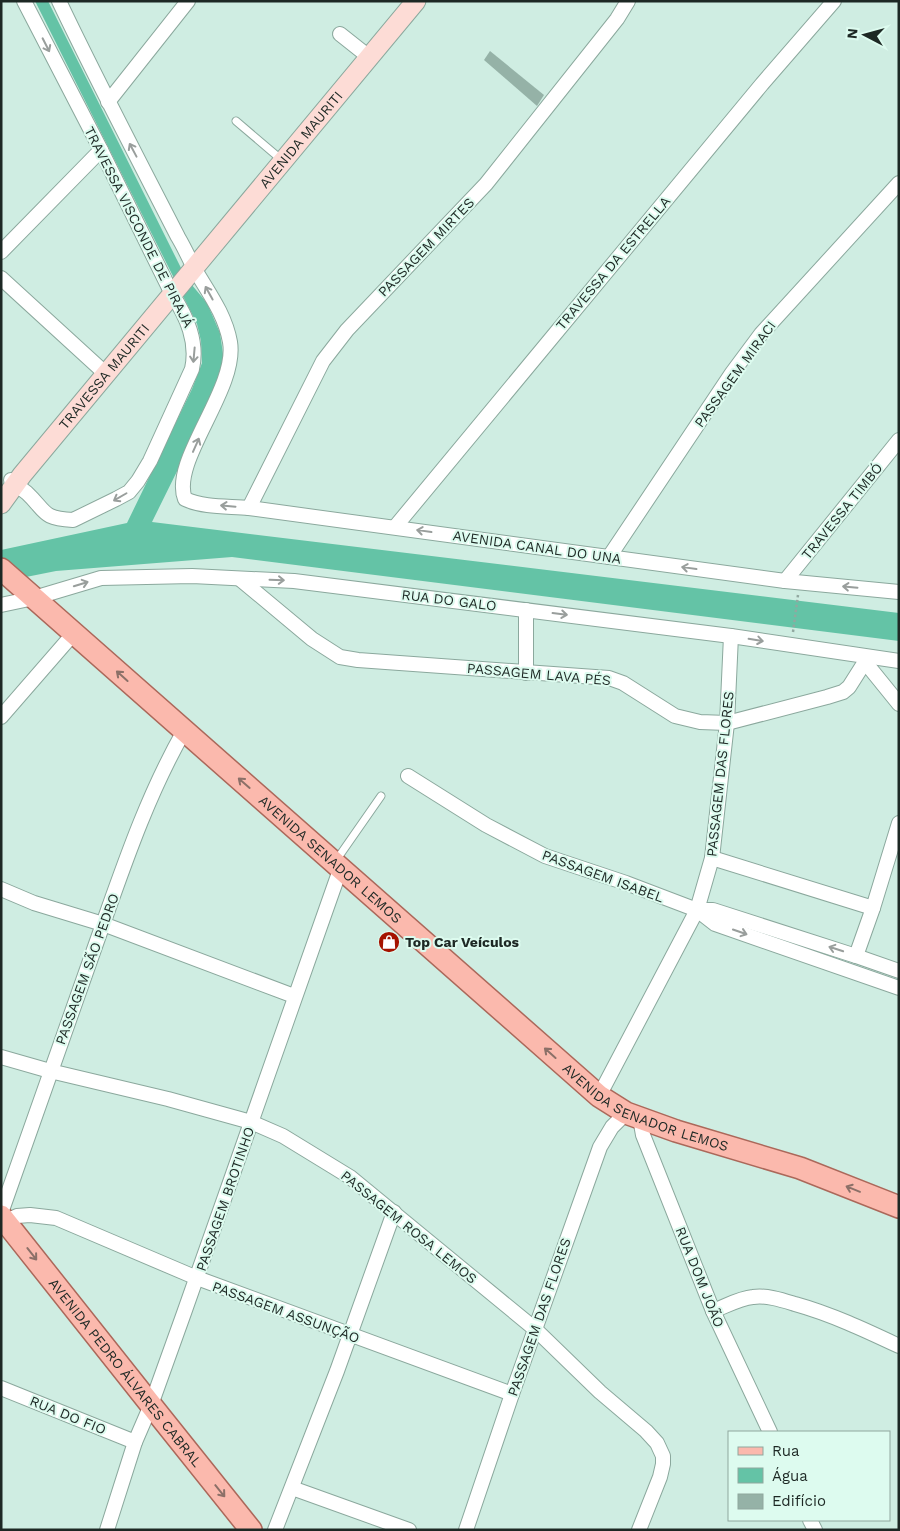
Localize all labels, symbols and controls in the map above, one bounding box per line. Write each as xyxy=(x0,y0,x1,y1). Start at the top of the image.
north arrow xyxy=(840,10,890,60)
text: N xyxy=(844,28,861,40)
one-way arrow xyxy=(41,37,51,52)
street label: AVENIDA MAURITI xyxy=(256,88,346,191)
street label: TRAVESSA VISCONDE DE PIRAJÁ xyxy=(81,124,197,330)
one-way arrow xyxy=(128,143,137,158)
street label: TRAVESSA DA ESTRELLA xyxy=(553,193,673,333)
street label: PASSAGEM MIRTES xyxy=(375,194,477,300)
one-way arrow xyxy=(204,287,214,301)
street label: PASSAGEM MIRACI xyxy=(691,318,779,430)
street label: TRAVESSA MAURITI xyxy=(55,320,152,432)
one-way arrow xyxy=(190,347,199,363)
one-way arrow xyxy=(191,438,201,453)
street label: TRAVESSA TIMBÓ xyxy=(798,460,886,562)
one-way arrow xyxy=(114,492,128,502)
one-way arrow xyxy=(220,501,236,511)
one-way arrow xyxy=(416,526,432,536)
street label: AVENIDA CANAL DO UNA xyxy=(452,527,622,567)
one-way arrow xyxy=(681,563,697,573)
one-way arrow xyxy=(269,576,285,585)
one-way arrow xyxy=(73,578,89,588)
one-way arrow xyxy=(842,582,858,592)
street label: RUA DO GALO xyxy=(401,586,497,614)
one-way arrow xyxy=(552,610,568,620)
one-way arrow xyxy=(748,635,764,645)
street label: PASSAGEM LAVA PÉS xyxy=(466,660,612,688)
one-way arrow xyxy=(116,670,129,682)
street label: PASSAGEM DAS FLORES xyxy=(703,690,737,858)
one-way arrow xyxy=(238,777,251,789)
street label: AVENIDA SENADOR LEMOS xyxy=(256,792,405,926)
street label: PASSAGEM ISABEL xyxy=(540,847,666,905)
street label: PASSAGEM SÃO PEDRO xyxy=(52,891,122,1047)
one-way arrow xyxy=(732,928,747,937)
shop icon: Top Car Veículos xyxy=(377,930,401,954)
place label: Top Car Veículos xyxy=(405,934,520,950)
one-way arrow xyxy=(829,944,845,954)
one-way arrow xyxy=(543,1047,556,1059)
street label: AVENIDA SENADOR LEMOS xyxy=(560,1060,730,1154)
street label: PASSAGEM BROTINHO xyxy=(193,1125,257,1273)
street label: PASSAGEM ROSA LEMOS xyxy=(338,1167,480,1287)
one-way arrow xyxy=(846,1184,861,1193)
street label: RUA DOM JOÃO xyxy=(673,1224,727,1330)
street label: PASSAGEM DAS FLORES xyxy=(504,1236,574,1398)
one-way arrow xyxy=(26,1247,37,1260)
street label: AVENIDA PEDRO ÁLVARES CABRAL xyxy=(46,1275,205,1470)
street label: PASSAGEM ASSUNÇÃO xyxy=(210,1278,362,1346)
street label: RUA DO FIO xyxy=(28,1392,108,1438)
legend xyxy=(728,1431,890,1521)
text: Rua xyxy=(772,1442,800,1460)
text: Água xyxy=(772,1467,808,1485)
one-way arrow xyxy=(214,1484,225,1497)
text: Edifício xyxy=(772,1492,826,1510)

